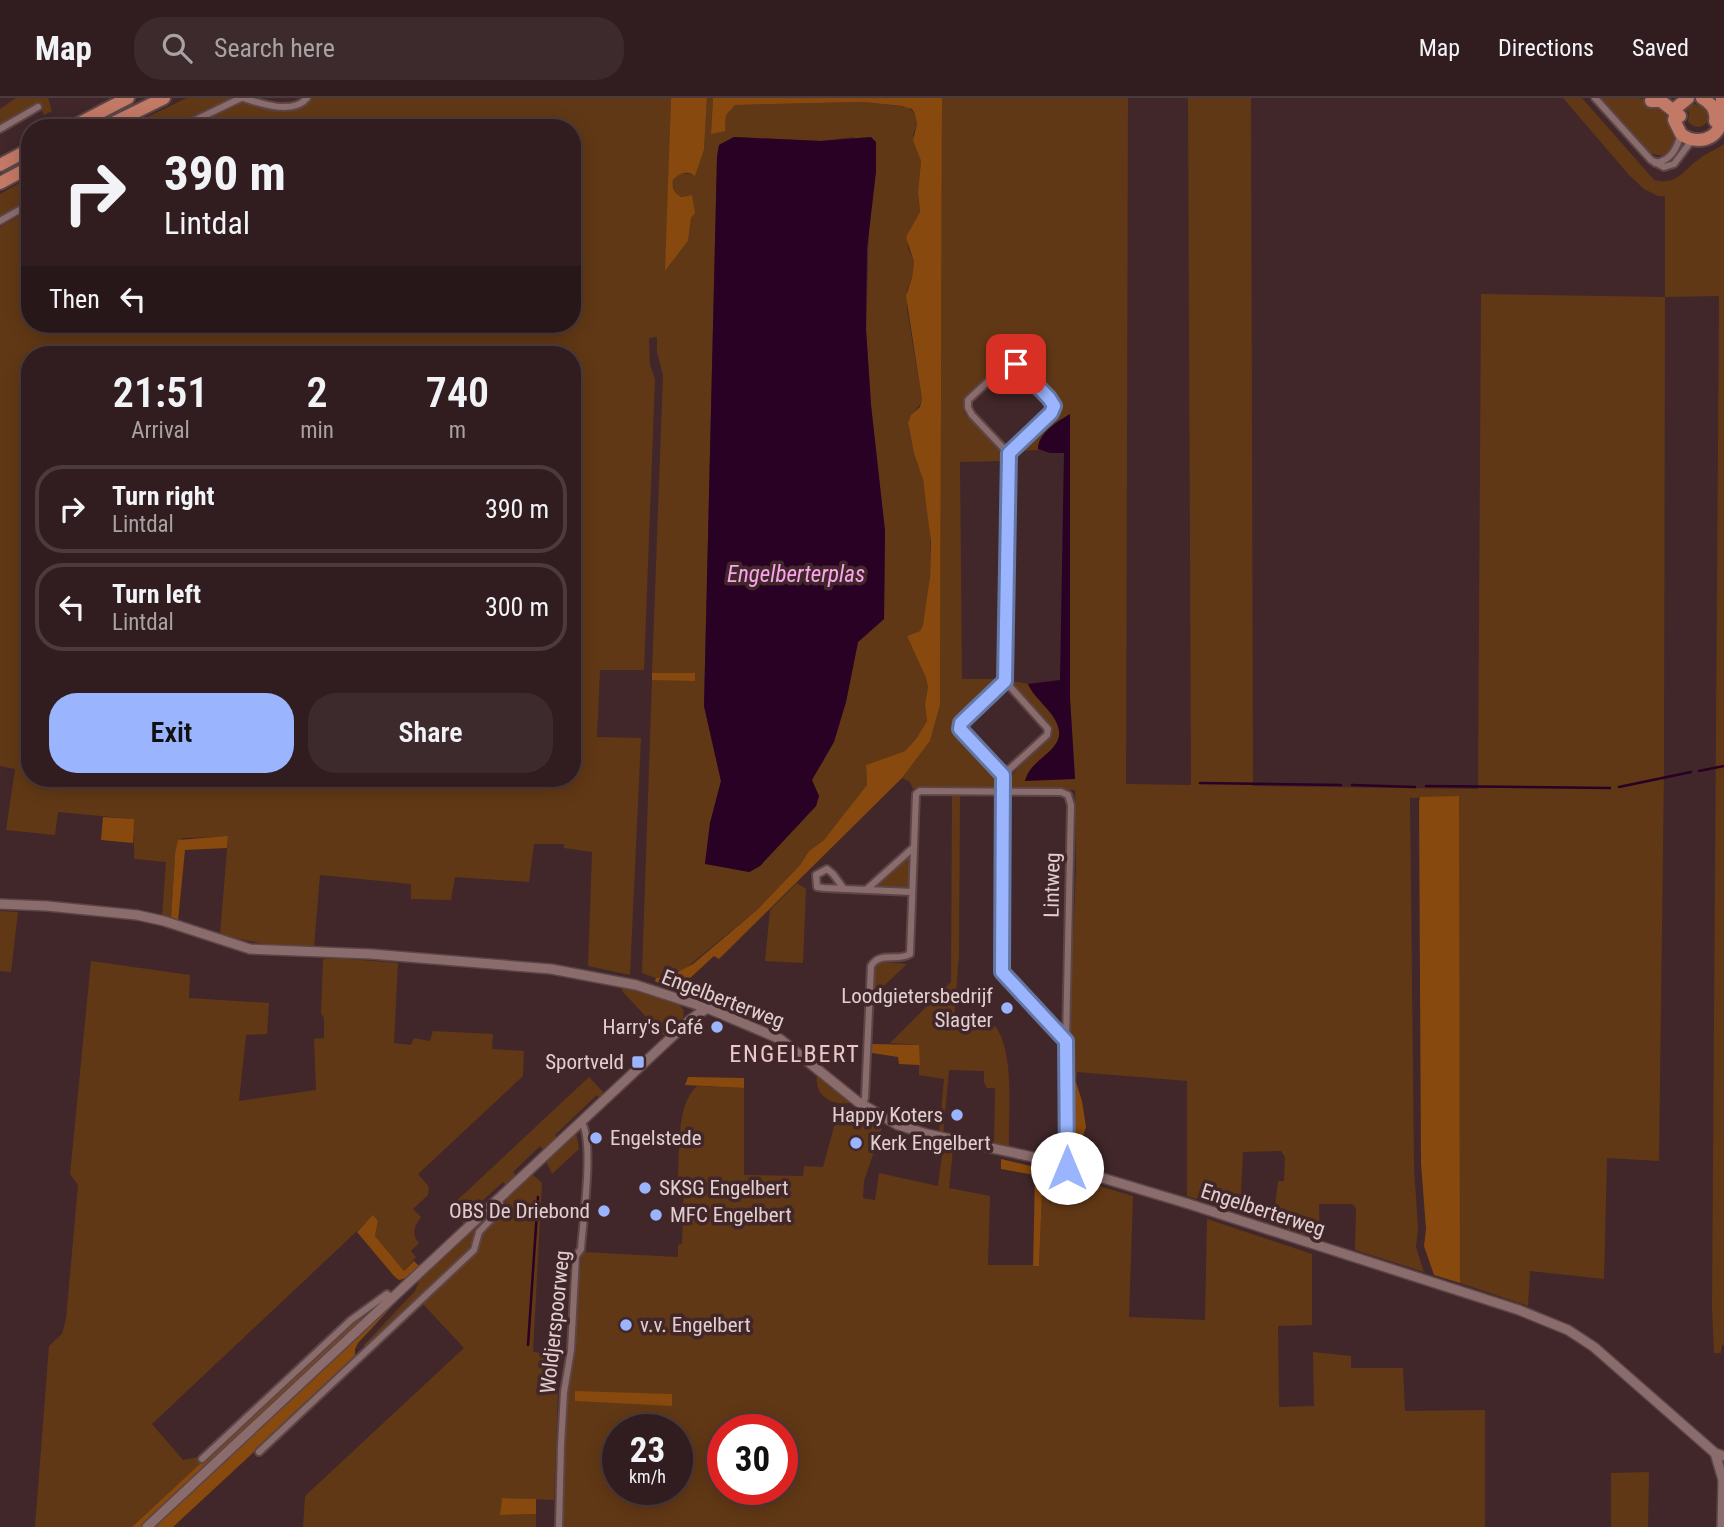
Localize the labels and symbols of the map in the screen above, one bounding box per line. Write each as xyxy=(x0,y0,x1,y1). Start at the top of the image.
pin xyxy=(986,334,1046,394)
water label: Engelberterplas xyxy=(727,561,865,588)
street label: Lintweg xyxy=(1039,852,1065,918)
street label: Engelberterweg xyxy=(658,965,788,1033)
place label: Loodgietersbedrijf Slagter xyxy=(841,984,993,1032)
marker: Loodgietersbedrijf Slagter xyxy=(999,1000,1015,1016)
place label: Harry's Café xyxy=(603,1015,703,1039)
marker: Harry's Café xyxy=(709,1019,725,1035)
district label: ENGELBERT xyxy=(729,1040,861,1068)
place label: Sportveld xyxy=(545,1050,624,1074)
marker: Sportveld xyxy=(630,1054,646,1070)
place label: Happy Koters xyxy=(832,1103,943,1127)
marker: Happy Koters xyxy=(949,1107,965,1123)
place label: Engelstede xyxy=(610,1126,702,1150)
marker: Engelstede xyxy=(588,1130,604,1146)
place label: Kerk Engelbert xyxy=(870,1131,991,1155)
position arrow xyxy=(1030,1131,1104,1205)
marker: Kerk Engelbert xyxy=(848,1135,864,1151)
place label: SKSG Engelbert xyxy=(659,1176,788,1200)
street label: Engelberterweg xyxy=(1198,1179,1328,1241)
marker: SKSG Engelbert xyxy=(637,1180,653,1196)
place label: OBS De Driebond xyxy=(449,1199,590,1223)
marker: OBS De Driebond xyxy=(596,1203,612,1219)
place label: MFC Engelbert xyxy=(670,1203,792,1227)
marker: MFC Engelbert xyxy=(648,1207,664,1223)
street label: Woldjerspoorweg xyxy=(536,1249,574,1395)
place label: v.v. Engelbert xyxy=(640,1313,751,1337)
marker: v.v. Engelbert xyxy=(618,1317,634,1333)
speed limit sign: 30 xyxy=(707,1414,798,1505)

